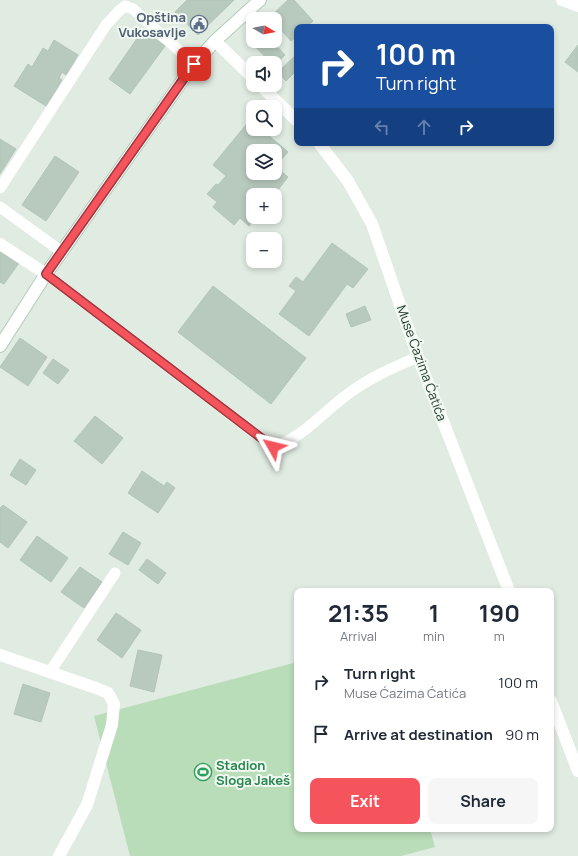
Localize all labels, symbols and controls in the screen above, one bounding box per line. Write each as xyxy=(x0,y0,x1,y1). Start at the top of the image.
place label: Opština Vukosavlje xyxy=(119,8,186,41)
north arrow xyxy=(246,12,282,48)
map controls xyxy=(246,12,282,268)
public building icon: Opština Vukosavlje xyxy=(189,14,209,34)
text: 100 m xyxy=(376,35,456,73)
icon: right xyxy=(310,40,362,92)
pin xyxy=(177,47,211,81)
icon: arrive xyxy=(183,53,205,75)
button: sound xyxy=(246,56,282,92)
text: Turn right xyxy=(376,71,457,95)
button: search xyxy=(246,100,282,136)
icon: left xyxy=(371,116,393,138)
icon: ahead xyxy=(413,116,435,138)
icon: right xyxy=(455,116,477,138)
button: layers xyxy=(246,144,282,180)
button: + xyxy=(246,188,282,224)
button: − xyxy=(246,232,282,268)
street label: Muse Ćazima Ćatića xyxy=(393,303,451,423)
position arrow xyxy=(252,426,294,468)
text: 21:35 xyxy=(328,596,389,629)
text: 1 xyxy=(429,596,439,629)
text: 190 xyxy=(479,596,520,629)
text: Arrival xyxy=(340,627,377,645)
text: min xyxy=(423,627,445,645)
text: m xyxy=(494,627,505,645)
text: Turn right xyxy=(344,663,415,684)
icon: right xyxy=(310,671,332,693)
text: 100 m xyxy=(498,672,538,693)
text: Muse Ćazima Ćatića xyxy=(344,684,466,702)
icon: arrive xyxy=(310,723,332,745)
text: Arrive at destination xyxy=(344,724,493,745)
text: 90 m xyxy=(505,724,539,745)
place label: Stadion Sloga Jakeš xyxy=(216,756,290,789)
sports icon: Stadion Sloga Jakeš xyxy=(193,762,213,782)
button: Exit xyxy=(310,778,420,824)
button: Share xyxy=(428,778,538,824)

